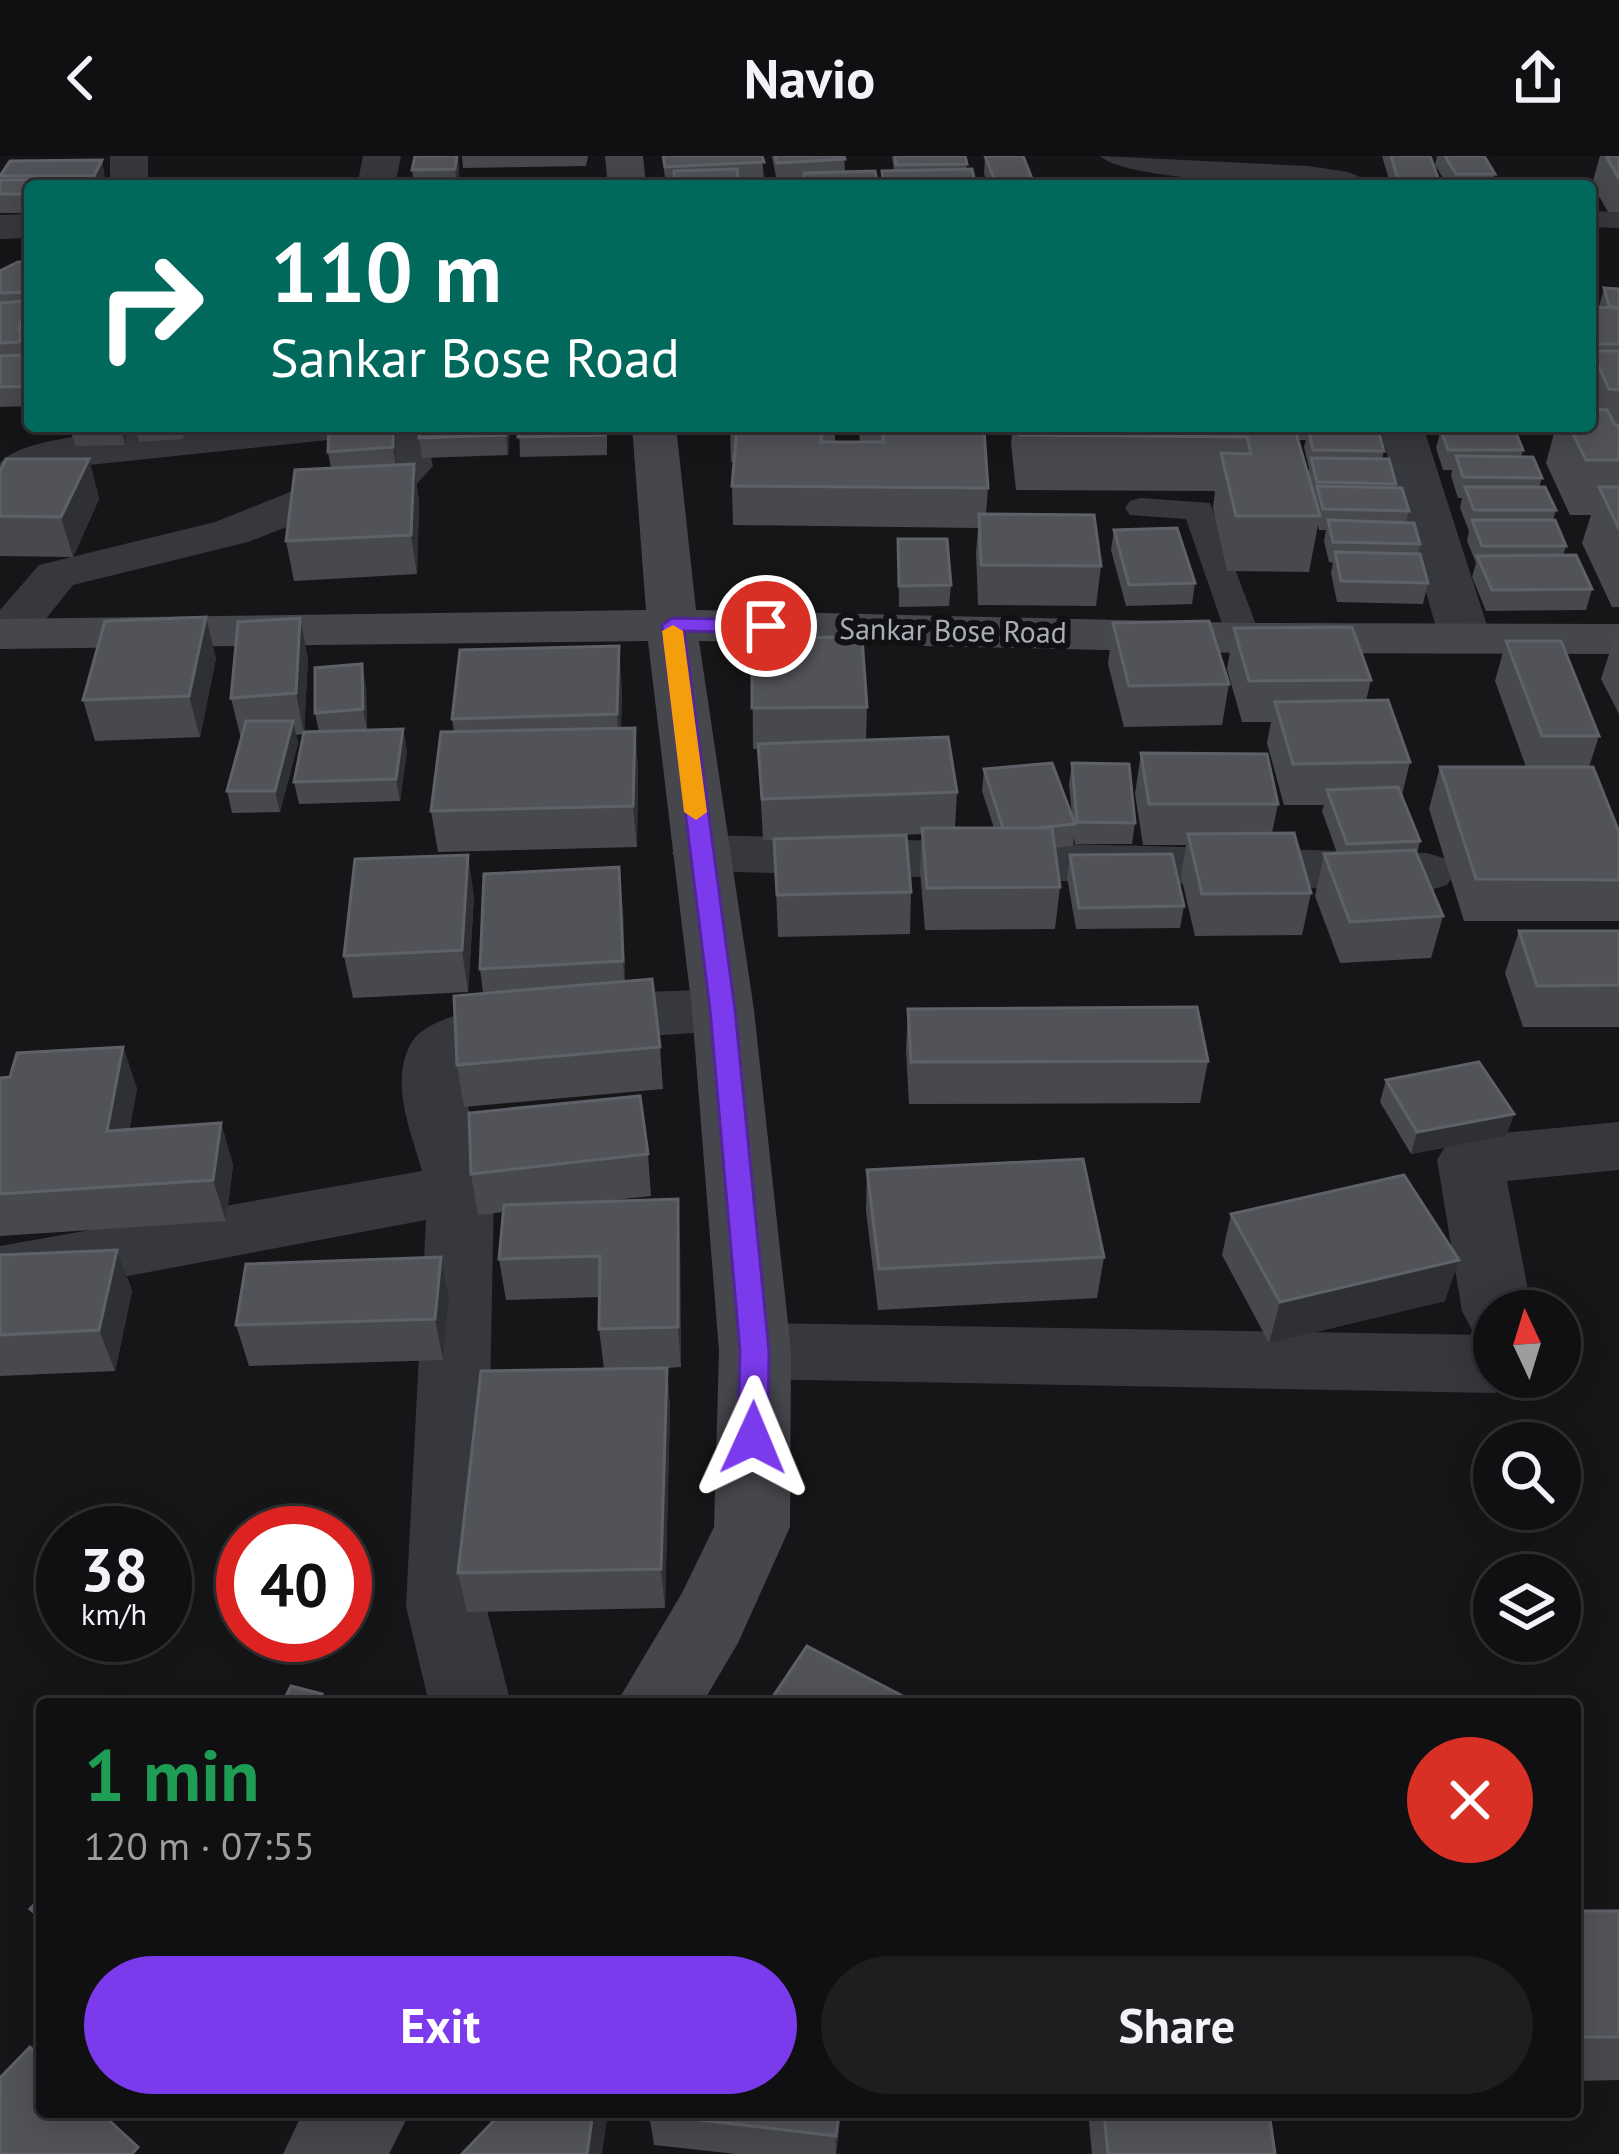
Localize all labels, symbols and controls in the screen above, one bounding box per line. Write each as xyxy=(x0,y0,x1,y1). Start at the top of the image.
text: Navio xyxy=(744,43,875,113)
icon: back xyxy=(48,45,114,111)
icon: share xyxy=(1505,45,1571,111)
text: 110 m xyxy=(270,216,502,325)
icon: right xyxy=(72,228,228,384)
text: Sankar Bose Road xyxy=(270,322,680,392)
pin xyxy=(715,575,817,677)
icon: arrive xyxy=(733,593,799,659)
street label: Sankar Bose Road xyxy=(839,608,1067,651)
north arrow xyxy=(1473,1290,1581,1398)
map controls xyxy=(1473,1290,1581,1662)
position arrow xyxy=(690,1375,816,1501)
button: search xyxy=(1473,1422,1581,1530)
speed limit sign: 40 xyxy=(216,1506,372,1662)
text: 38 xyxy=(80,1530,148,1608)
button: layers xyxy=(1473,1554,1581,1662)
text: km/h xyxy=(81,1594,147,1633)
text: 1 min xyxy=(84,1728,260,1821)
button: close xyxy=(1407,1737,1533,1863)
text: 120 m · 07:55 xyxy=(84,1820,315,1871)
button: Exit xyxy=(84,1956,797,2094)
button: Share xyxy=(821,1956,1533,2094)

